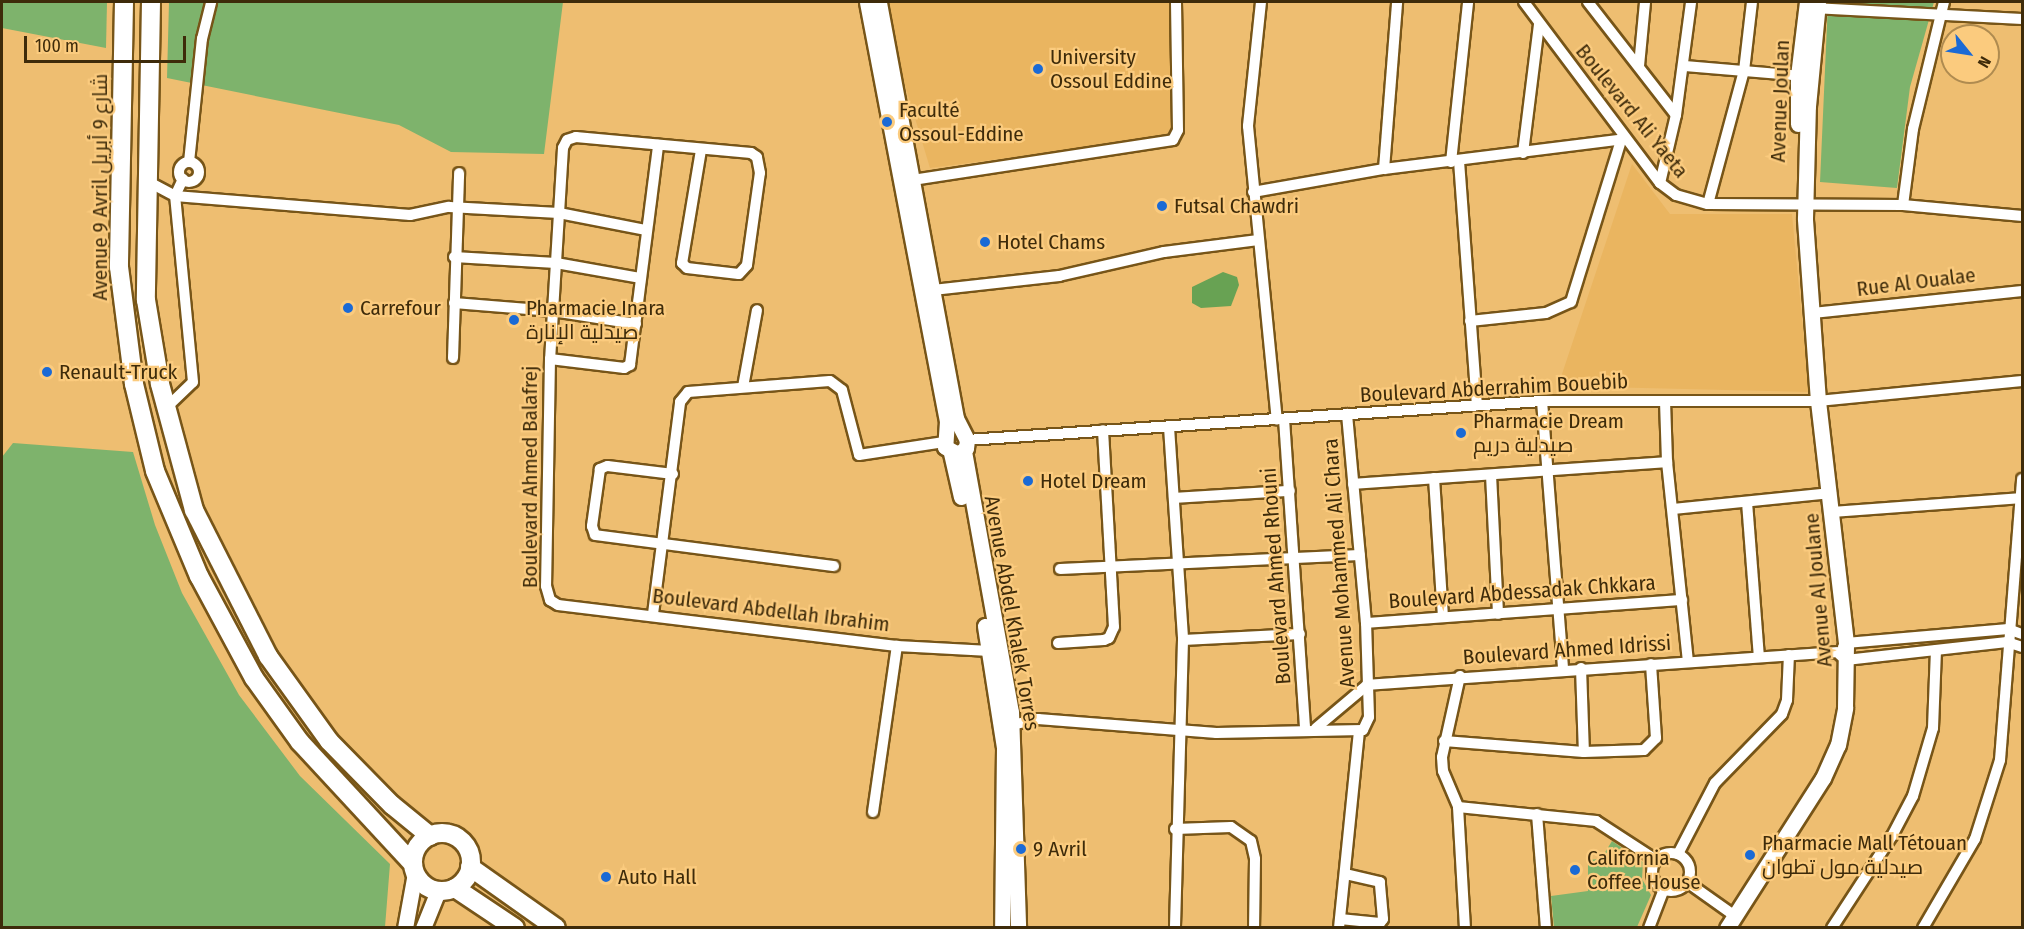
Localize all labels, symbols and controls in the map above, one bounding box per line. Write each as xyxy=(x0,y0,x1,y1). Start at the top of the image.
scale bar xyxy=(27,24,189,62)
north arrow xyxy=(1940,24,2000,84)
text: 100 m xyxy=(35,35,79,57)
street label: Boulevard Ali Yaeta xyxy=(1570,39,1694,183)
street label: Avenue Joulan xyxy=(1765,39,1795,163)
place label: University Ossoul Eddine xyxy=(1050,44,1172,94)
text: N xyxy=(1974,53,1995,71)
marker: University Ossoul Eddine xyxy=(1031,62,1045,76)
street label: Avenue 9 Avril شارع 9 أبريل xyxy=(87,74,113,300)
place label: Faculté Ossoul-Eddine xyxy=(899,97,1024,147)
marker: Faculté Ossoul-Eddine xyxy=(880,115,894,129)
place label: Futsal Chawdri xyxy=(1174,193,1299,219)
marker: Futsal Chawdri xyxy=(1155,199,1169,213)
place label: Hotel Chams xyxy=(997,229,1105,255)
marker: Hotel Chams xyxy=(978,235,992,249)
street label: Rue Al Oualae xyxy=(1855,262,1977,302)
place label: Carrefour xyxy=(360,295,441,321)
place label: Pharmacie Inara صيدلية الإنارة xyxy=(526,295,665,345)
marker: Carrefour xyxy=(341,301,355,315)
marker: Pharmacie Inara صيدلية الإنارة xyxy=(507,313,521,327)
place label: Renault-Truck xyxy=(59,359,177,385)
marker: Renault-Truck xyxy=(40,365,54,379)
street label: Boulevard Ahmed Balafrej xyxy=(517,366,543,588)
street label: Boulevard Abderrahim Bouebib xyxy=(1359,368,1629,408)
place label: Pharmacie Dream صيدلية دريم xyxy=(1473,408,1624,458)
marker: Pharmacie Dream صيدلية دريم xyxy=(1454,426,1468,440)
street label: Avenue Mohammed Ali Chara xyxy=(1318,438,1360,688)
street label: Boulevard Ahmed Rhouni xyxy=(1256,467,1296,685)
place label: Hotel Dream xyxy=(1040,468,1147,494)
marker: Hotel Dream xyxy=(1021,474,1035,488)
street label: Avenue Abdel Khalek Torres xyxy=(979,494,1045,732)
street label: Avenue Al Joulane xyxy=(1799,512,1837,668)
street label: Boulevard Abdessadak Chkkara xyxy=(1388,570,1656,614)
street label: Boulevard Abdellah Ibrahim xyxy=(651,583,891,637)
street label: Boulevard Ahmed Idrissi xyxy=(1462,630,1672,670)
place label: Pharmacie Mall Tétouan صيدلية مول تطوان xyxy=(1762,830,1967,880)
place label: 9 Avril xyxy=(1033,836,1087,862)
marker: 9 Avril xyxy=(1014,842,1028,856)
place label: California Coffee House xyxy=(1587,845,1701,895)
marker: Pharmacie Mall Tétouan صيدلية مول تطوان xyxy=(1743,848,1757,862)
marker: California Coffee House xyxy=(1568,863,1582,877)
place label: Auto Hall xyxy=(618,864,696,890)
marker: Auto Hall xyxy=(599,870,613,884)

